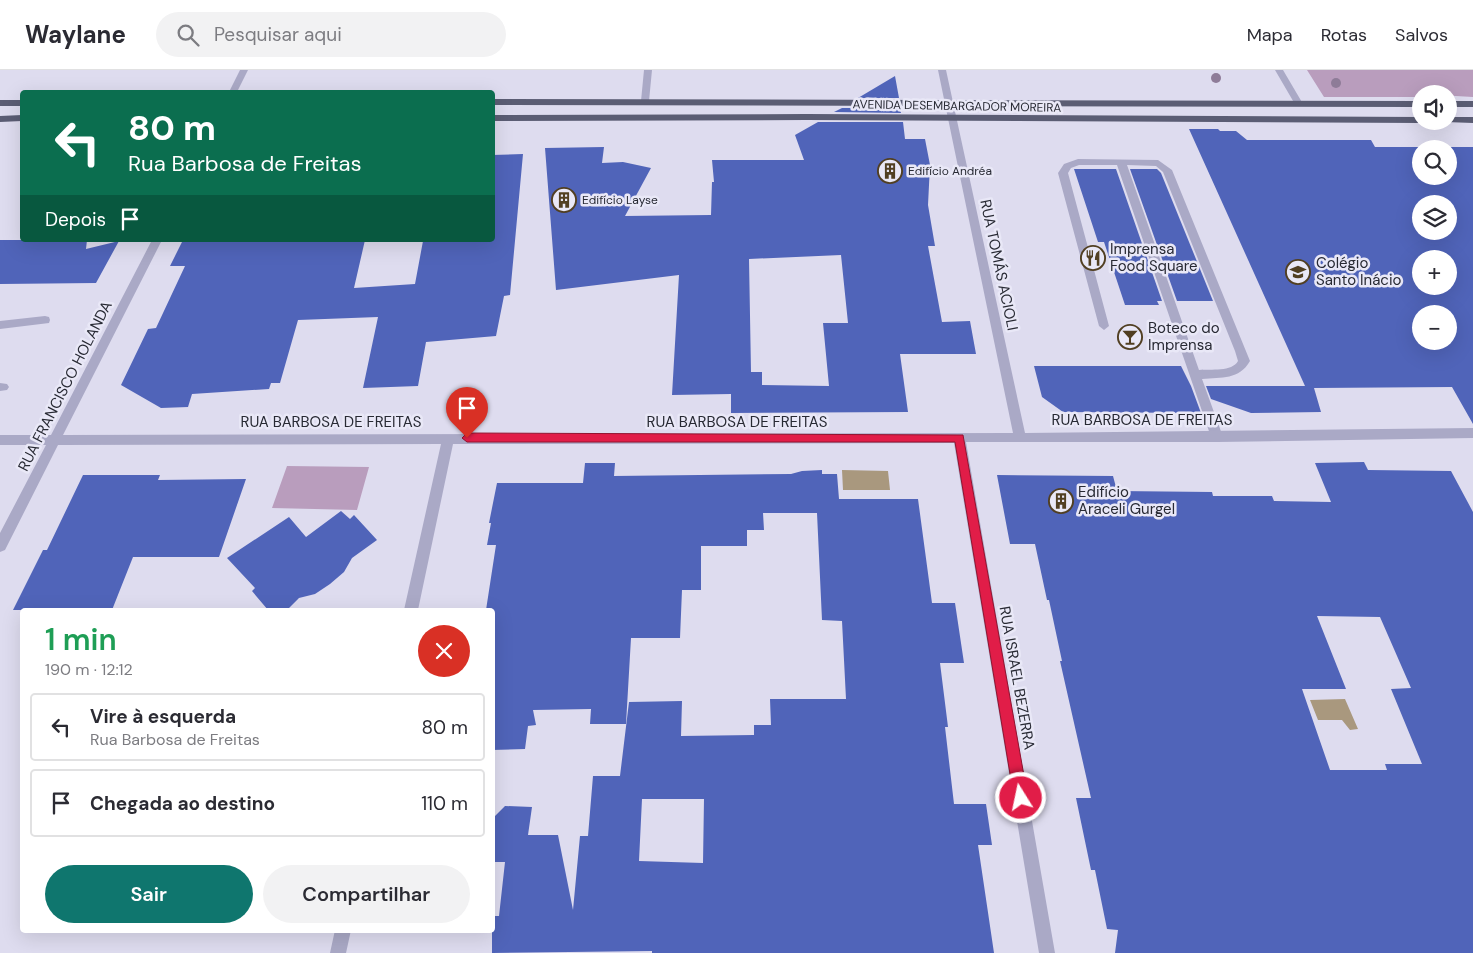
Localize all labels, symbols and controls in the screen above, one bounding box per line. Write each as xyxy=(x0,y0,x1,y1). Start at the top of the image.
search box xyxy=(156,12,506,57)
text: Waylane xyxy=(25,19,126,50)
icon: search xyxy=(174,21,202,49)
text: Pesquisar aqui xyxy=(214,22,342,47)
text: Mapa xyxy=(1247,23,1293,47)
text: Rotas xyxy=(1321,23,1367,47)
text: Salvos xyxy=(1395,23,1448,47)
map controls xyxy=(1412,85,1457,350)
button: sound xyxy=(1412,85,1457,130)
street label: AVENIDA DESEMBARGADOR MOREIRA xyxy=(853,96,1062,116)
text: 80 m xyxy=(128,105,216,151)
icon: left xyxy=(45,110,110,175)
button: search xyxy=(1412,140,1457,185)
text: Rua Barbosa de Freitas xyxy=(128,149,362,178)
building icon: Edifício Andréa xyxy=(877,158,903,184)
place label: Edifício Andréa xyxy=(908,163,992,179)
building icon: Edifício Layse xyxy=(551,187,577,213)
place label: Edifício Layse xyxy=(582,192,658,208)
button: layers xyxy=(1412,195,1457,240)
street label: RUA TOMÁS ACIOLI xyxy=(975,198,1023,332)
icon: arrive xyxy=(116,205,144,233)
text: Depois xyxy=(45,207,106,232)
place label: Imprensa Food Square xyxy=(1110,239,1198,276)
restaurant icon: Imprensa Food Square xyxy=(1080,245,1106,271)
button: + xyxy=(1412,250,1457,295)
place label: Colégio Santo Inácio xyxy=(1316,253,1401,290)
school or university icon: Colégio Santo Inácio xyxy=(1285,259,1311,285)
street label: RUA FRANCISCO HOLANDA xyxy=(13,297,117,474)
button: − xyxy=(1412,305,1457,350)
place label: Boteco do Imprensa xyxy=(1148,318,1220,355)
bar icon: Boteco do Imprensa xyxy=(1117,324,1143,350)
pin xyxy=(446,387,488,438)
icon: arrive xyxy=(453,394,481,422)
street label: RUA BARBOSA DE FREITAS xyxy=(1052,410,1233,430)
street label: RUA BARBOSA DE FREITAS xyxy=(241,412,422,432)
street label: RUA BARBOSA DE FREITAS xyxy=(647,412,828,432)
place label: Edifício Araceli Gurgel xyxy=(1078,482,1175,519)
building icon: Edifício Araceli Gurgel xyxy=(1048,488,1074,514)
street label: RUA ISRAEL BEZERRA xyxy=(995,605,1039,751)
text: 1 min xyxy=(45,620,117,659)
button: close xyxy=(418,625,470,677)
text: 190 m · 12:12 xyxy=(45,659,133,680)
text: Vire à esquerda xyxy=(90,704,236,729)
icon: left xyxy=(47,713,75,741)
text: 80 m xyxy=(421,715,468,740)
text: Rua Barbosa de Freitas xyxy=(90,729,260,750)
position arrow xyxy=(994,771,1046,823)
icon: arrive xyxy=(47,789,75,817)
text: Chegada ao destino xyxy=(90,791,275,816)
text: 110 m xyxy=(421,791,468,816)
button: Sair xyxy=(45,865,253,923)
button: Compartilhar xyxy=(263,865,470,923)

